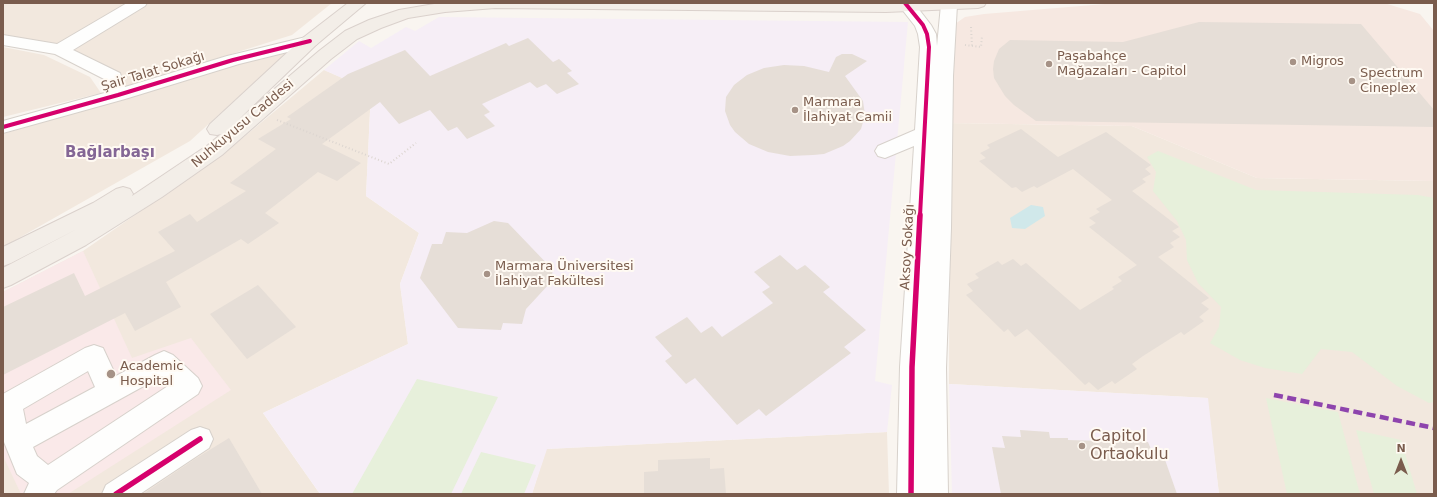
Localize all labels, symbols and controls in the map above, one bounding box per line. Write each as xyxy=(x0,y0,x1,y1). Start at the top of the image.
street label: Şair Talat Sokağı xyxy=(99,49,207,95)
place label: Paşabahçe Mağazaları - Capitol xyxy=(1057,49,1186,80)
place label: Migros xyxy=(1301,54,1344,70)
marker: Migros xyxy=(1288,57,1298,67)
marker: Paşabahçe Mağazaları - Capitol xyxy=(1044,59,1054,69)
place label: Spectrum Cineplex xyxy=(1360,66,1423,97)
marker: Spectrum Cineplex xyxy=(1347,76,1357,86)
street label: Nuhkuyusu Caddesi xyxy=(189,77,297,171)
place label: Marmara İlahiyat Camii xyxy=(803,95,892,126)
marker: Marmara İlahiyat Camii xyxy=(790,105,800,115)
district label: Bağlarbaşı xyxy=(65,144,155,162)
street label: Aksoy Sokağı xyxy=(898,203,918,291)
place label: Marmara Üniversitesi İlahiyat Fakültesi xyxy=(495,259,634,290)
marker: Marmara Üniversitesi İlahiyat Fakültesi xyxy=(482,269,492,279)
place label: Academic Hospital xyxy=(120,359,183,390)
marker: Academic Hospital xyxy=(105,368,117,380)
place label: Capitol Ortaokulu xyxy=(1090,427,1169,465)
marker: Capitol Ortaokulu xyxy=(1077,441,1087,451)
north arrow xyxy=(1381,441,1421,481)
text: N xyxy=(1396,442,1406,455)

